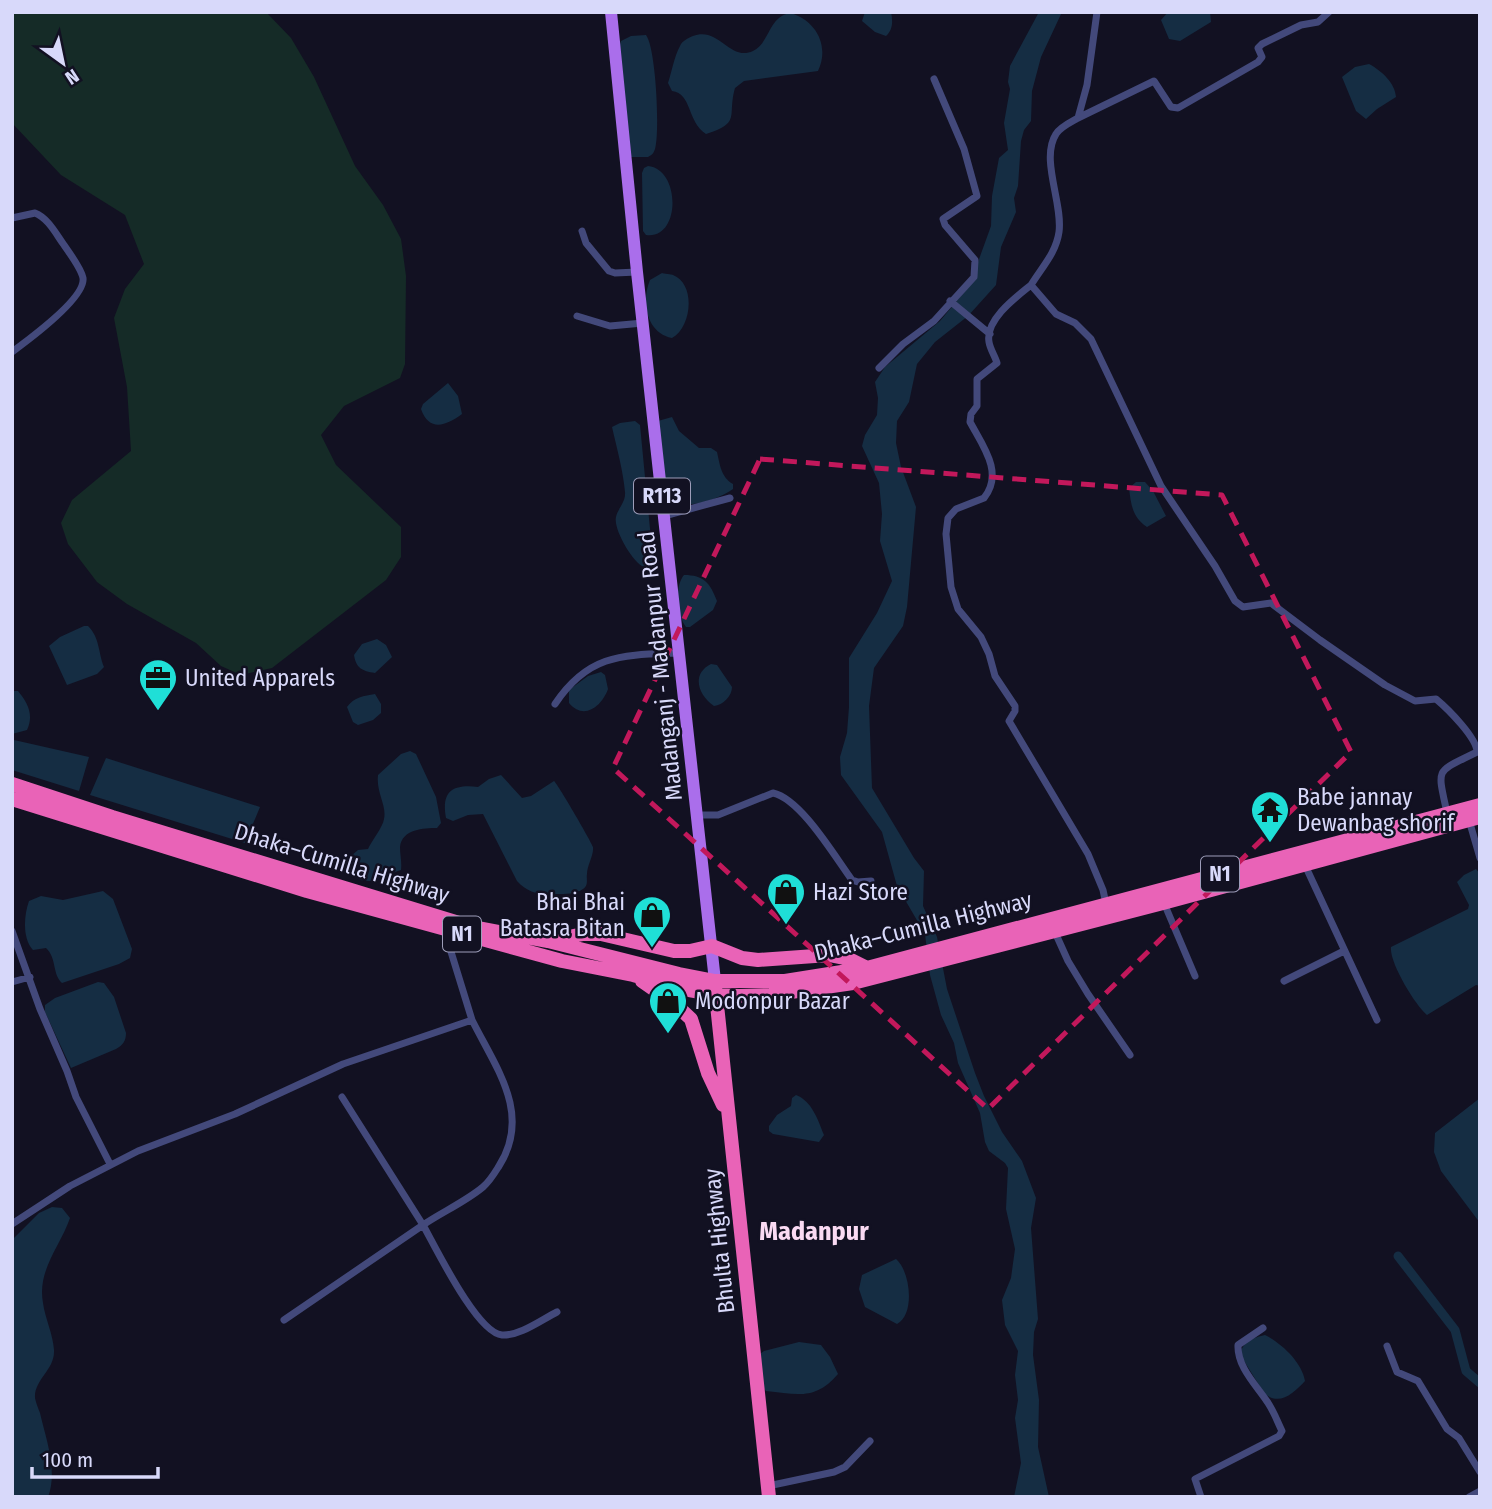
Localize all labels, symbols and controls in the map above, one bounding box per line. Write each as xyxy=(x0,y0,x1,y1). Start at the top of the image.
north arrow xyxy=(28,28,98,98)
text: N xyxy=(61,64,83,90)
road number: R113 xyxy=(634,478,690,514)
street label: Madanganj - Madanpur Road xyxy=(632,530,688,802)
office icon: United Apparels xyxy=(137,657,179,712)
place label: United Apparels xyxy=(185,664,335,692)
place label: Babe jannay Dewanbag shorif xyxy=(1297,783,1456,837)
temple icon: Babe jannay Dewanbag shorif xyxy=(1249,789,1291,844)
street label: Dhaka–Cumilla Highway xyxy=(231,817,454,909)
road number: N1 xyxy=(1201,856,1239,892)
shop icon: Hazi Store xyxy=(765,871,807,926)
place label: Hazi Store xyxy=(813,878,908,906)
street label: Dhaka–Cumilla Highway xyxy=(811,885,1035,967)
place label: Bhai Bhai Batasra Bitan xyxy=(500,888,625,942)
shop icon: Bhai Bhai Batasra Bitan xyxy=(631,894,673,949)
road number: N1 xyxy=(443,916,481,951)
shop icon: Modonpur Bazar xyxy=(647,980,689,1035)
place label: Modonpur Bazar xyxy=(695,987,850,1015)
street label: Bhulta Highway xyxy=(697,1166,741,1315)
district label: Madanpur xyxy=(759,1216,869,1247)
scale bar xyxy=(32,1436,158,1480)
text: 100 m xyxy=(42,1447,93,1473)

